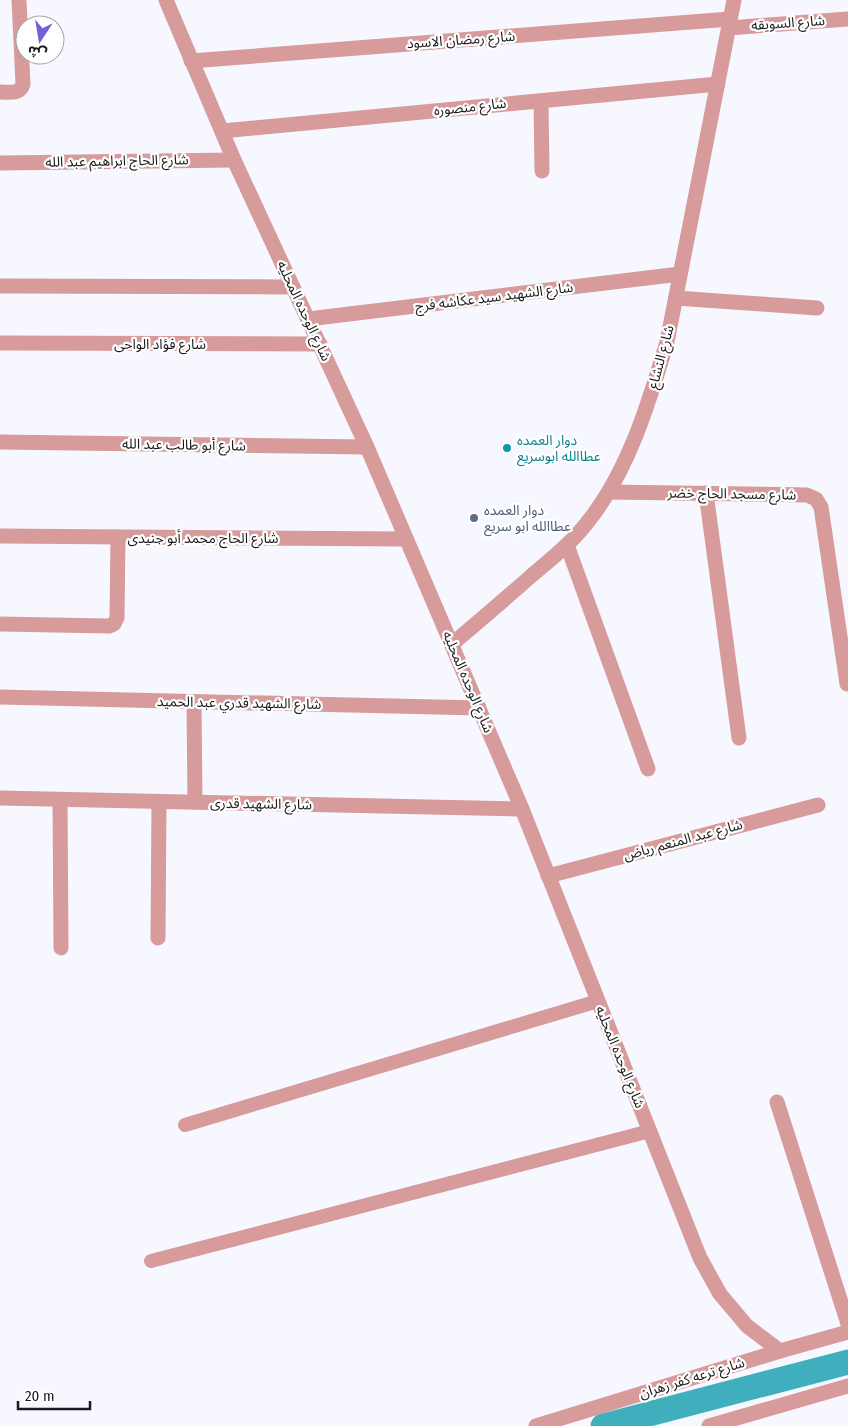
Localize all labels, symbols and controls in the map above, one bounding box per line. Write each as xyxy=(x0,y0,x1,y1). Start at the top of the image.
street label: شارع السويقه xyxy=(751,12,826,36)
north arrow xyxy=(15,15,65,65)
street label: شارع رمضان الاسود xyxy=(406,28,516,54)
text: ش xyxy=(26,42,49,63)
street label: شارع منصوره xyxy=(433,95,507,121)
street label: شارع الحاج ابراهيم عبد الله xyxy=(45,151,189,173)
street label: شارع الوحده المحليه xyxy=(271,258,335,365)
street label: شارع الشهيد سيد عكاشه فرج xyxy=(414,279,574,317)
street label: شارع النشاع xyxy=(644,323,680,391)
street label: شارع فؤاد الواحى xyxy=(114,336,206,355)
place label: دوار العمده عطاالله ابوسريع xyxy=(517,432,601,467)
street label: شارع أبو طالب عبد الله xyxy=(122,435,246,457)
marker: دوار العمده عطاالله ابوسريع xyxy=(501,442,513,454)
street label: شارع مسجد الحاج خضر xyxy=(666,484,797,506)
place label: دوار العمده عطاالله ابو سريع xyxy=(484,502,571,537)
marker: دوار العمده عطاالله ابو سريع xyxy=(468,512,480,524)
street label: شارع الحاج محمد أبو جنيدى xyxy=(127,529,279,549)
street label: شارع الوحده المحليه xyxy=(437,628,497,736)
street label: شارع الشهيد قدري عبد الحميد xyxy=(157,693,321,715)
street label: شارع الشهيد قدرى xyxy=(210,795,312,815)
street label: شارع عبد المنعم رياض xyxy=(622,816,745,866)
street label: شارع الوحده المحليه xyxy=(590,1003,648,1111)
street label: شارع ترعه كفر زهران xyxy=(637,1354,747,1404)
scale bar xyxy=(18,1378,90,1410)
text: 20 m xyxy=(25,1387,55,1405)

